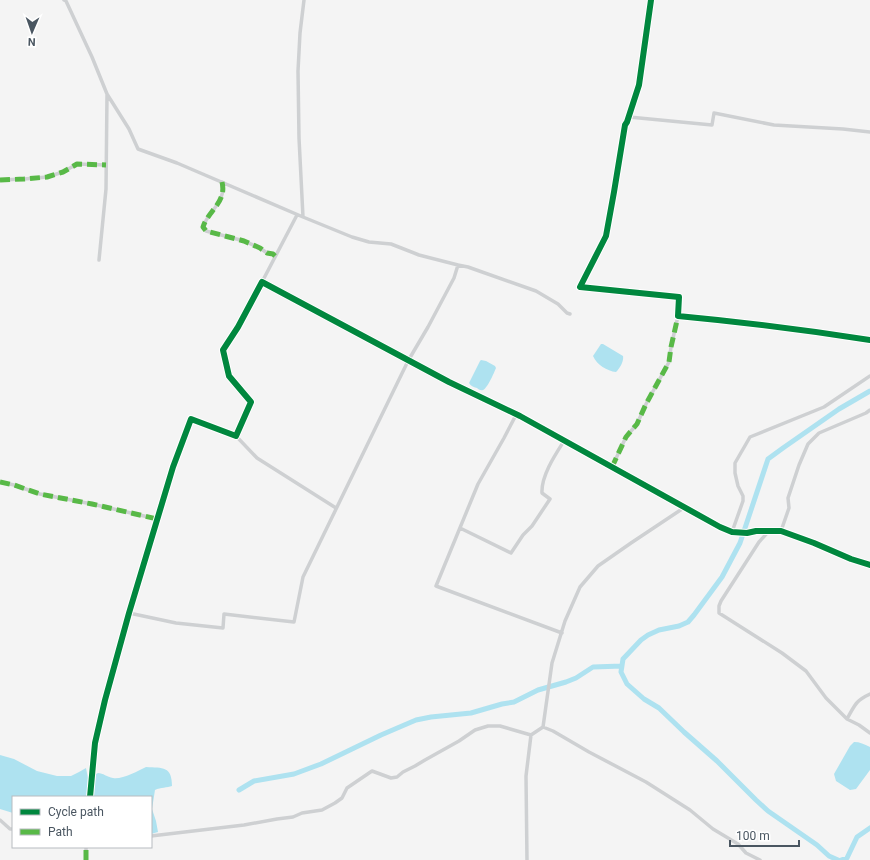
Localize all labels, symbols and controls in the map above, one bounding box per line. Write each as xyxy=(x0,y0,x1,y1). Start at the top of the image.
north arrow xyxy=(12,12,52,52)
text: N xyxy=(27,35,36,48)
legend xyxy=(12,796,152,848)
text: Cycle path xyxy=(48,805,104,819)
scale bar xyxy=(730,822,799,848)
text: Path xyxy=(48,825,73,839)
text: 100 m xyxy=(736,829,770,843)

